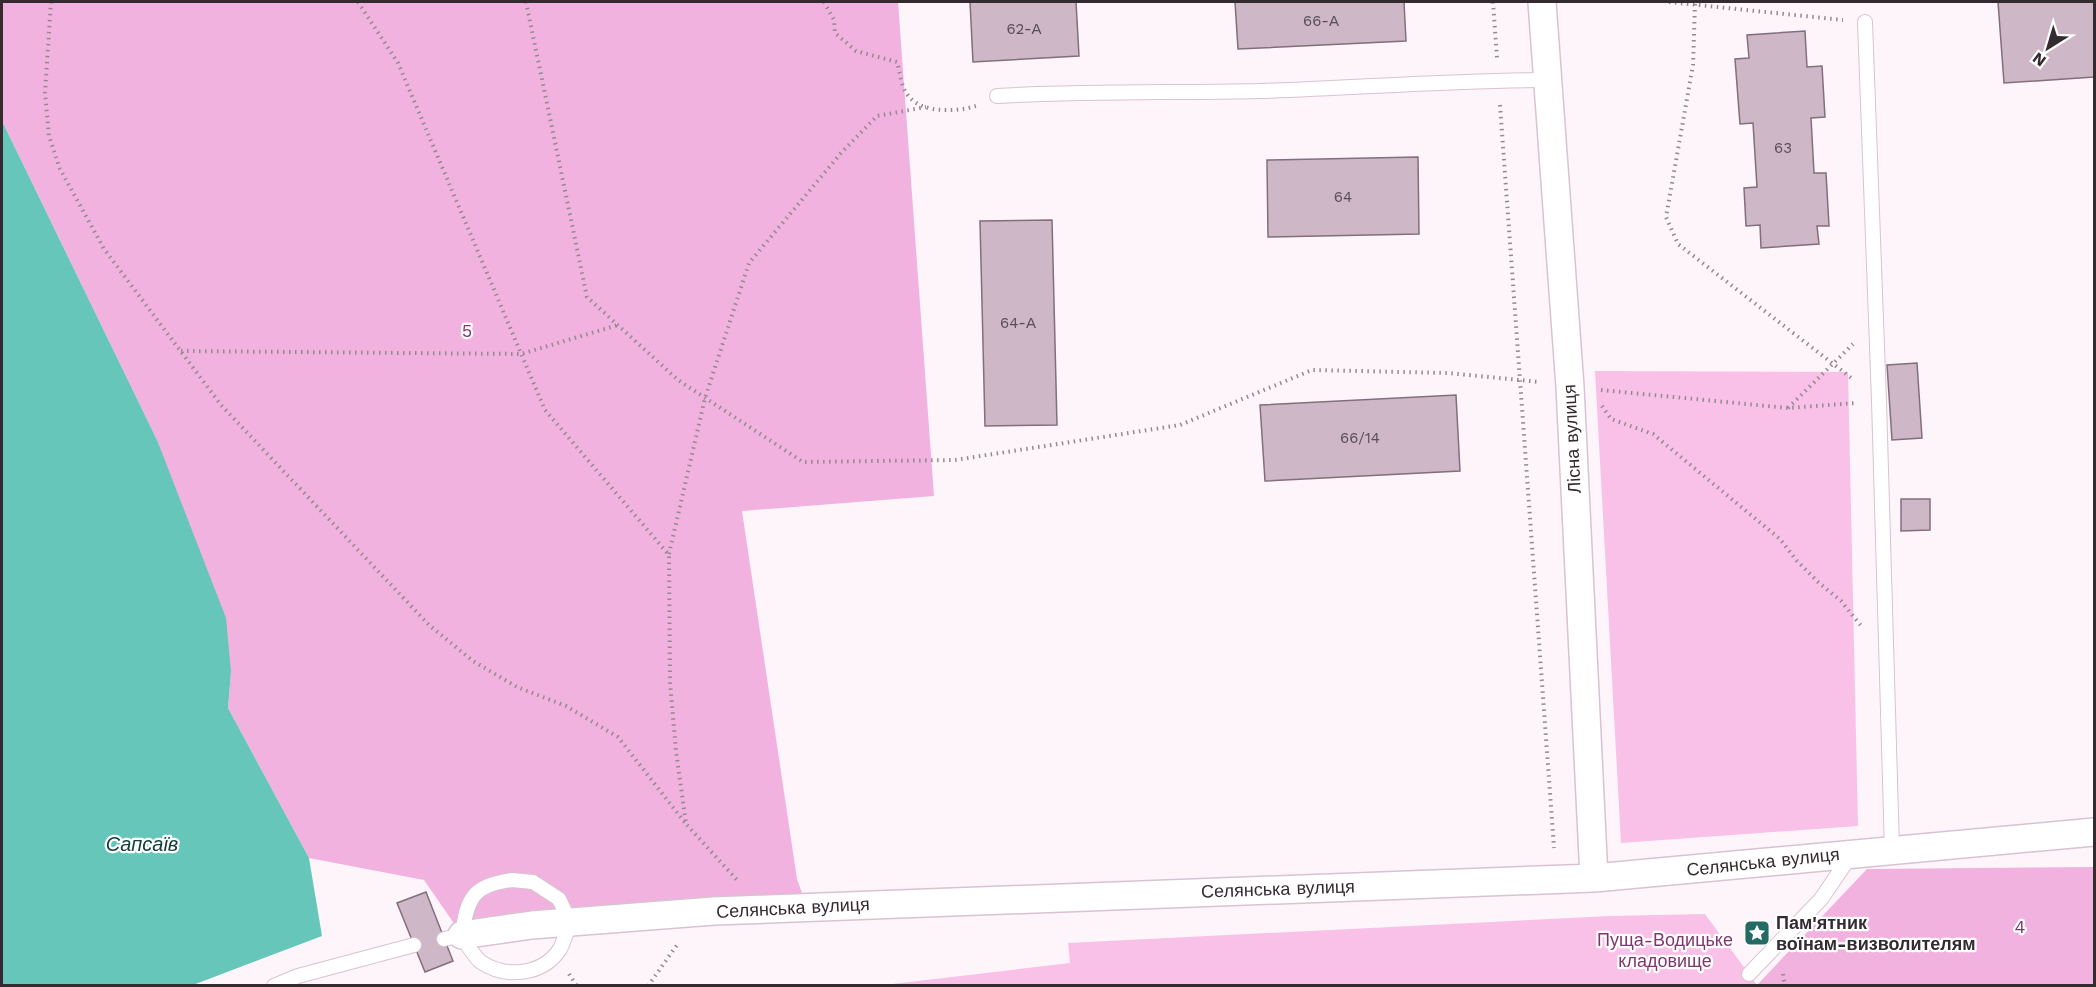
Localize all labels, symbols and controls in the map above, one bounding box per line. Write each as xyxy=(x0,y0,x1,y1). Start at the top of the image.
house number: 66-А xyxy=(1303,12,1339,30)
north arrow xyxy=(2018,18,2078,78)
house number: 62-А xyxy=(1006,20,1042,38)
text: N xyxy=(2029,48,2050,71)
house number: 63 xyxy=(1774,139,1792,157)
house number: 64 xyxy=(1334,188,1352,206)
house number: 64-А xyxy=(1000,314,1036,332)
park label: 5 xyxy=(462,320,472,341)
street label: Лісна вулиця xyxy=(1558,384,1585,494)
house number: 66/14 xyxy=(1340,429,1380,447)
water label: Сапсаїв xyxy=(106,832,178,856)
street label: Селянська вулиця xyxy=(1685,843,1841,880)
street label: Селянська вулиця xyxy=(1201,875,1355,902)
street label: Селянська вулиця xyxy=(716,893,870,922)
place label: Пам'ятник воїнам-визволителям xyxy=(1776,912,1976,954)
park label: 4 xyxy=(2015,916,2026,937)
place icon: Пам'ятник воїнам-визволителям xyxy=(1742,918,1772,948)
park label: Пуща-Водицьке кладовище xyxy=(1597,929,1733,971)

